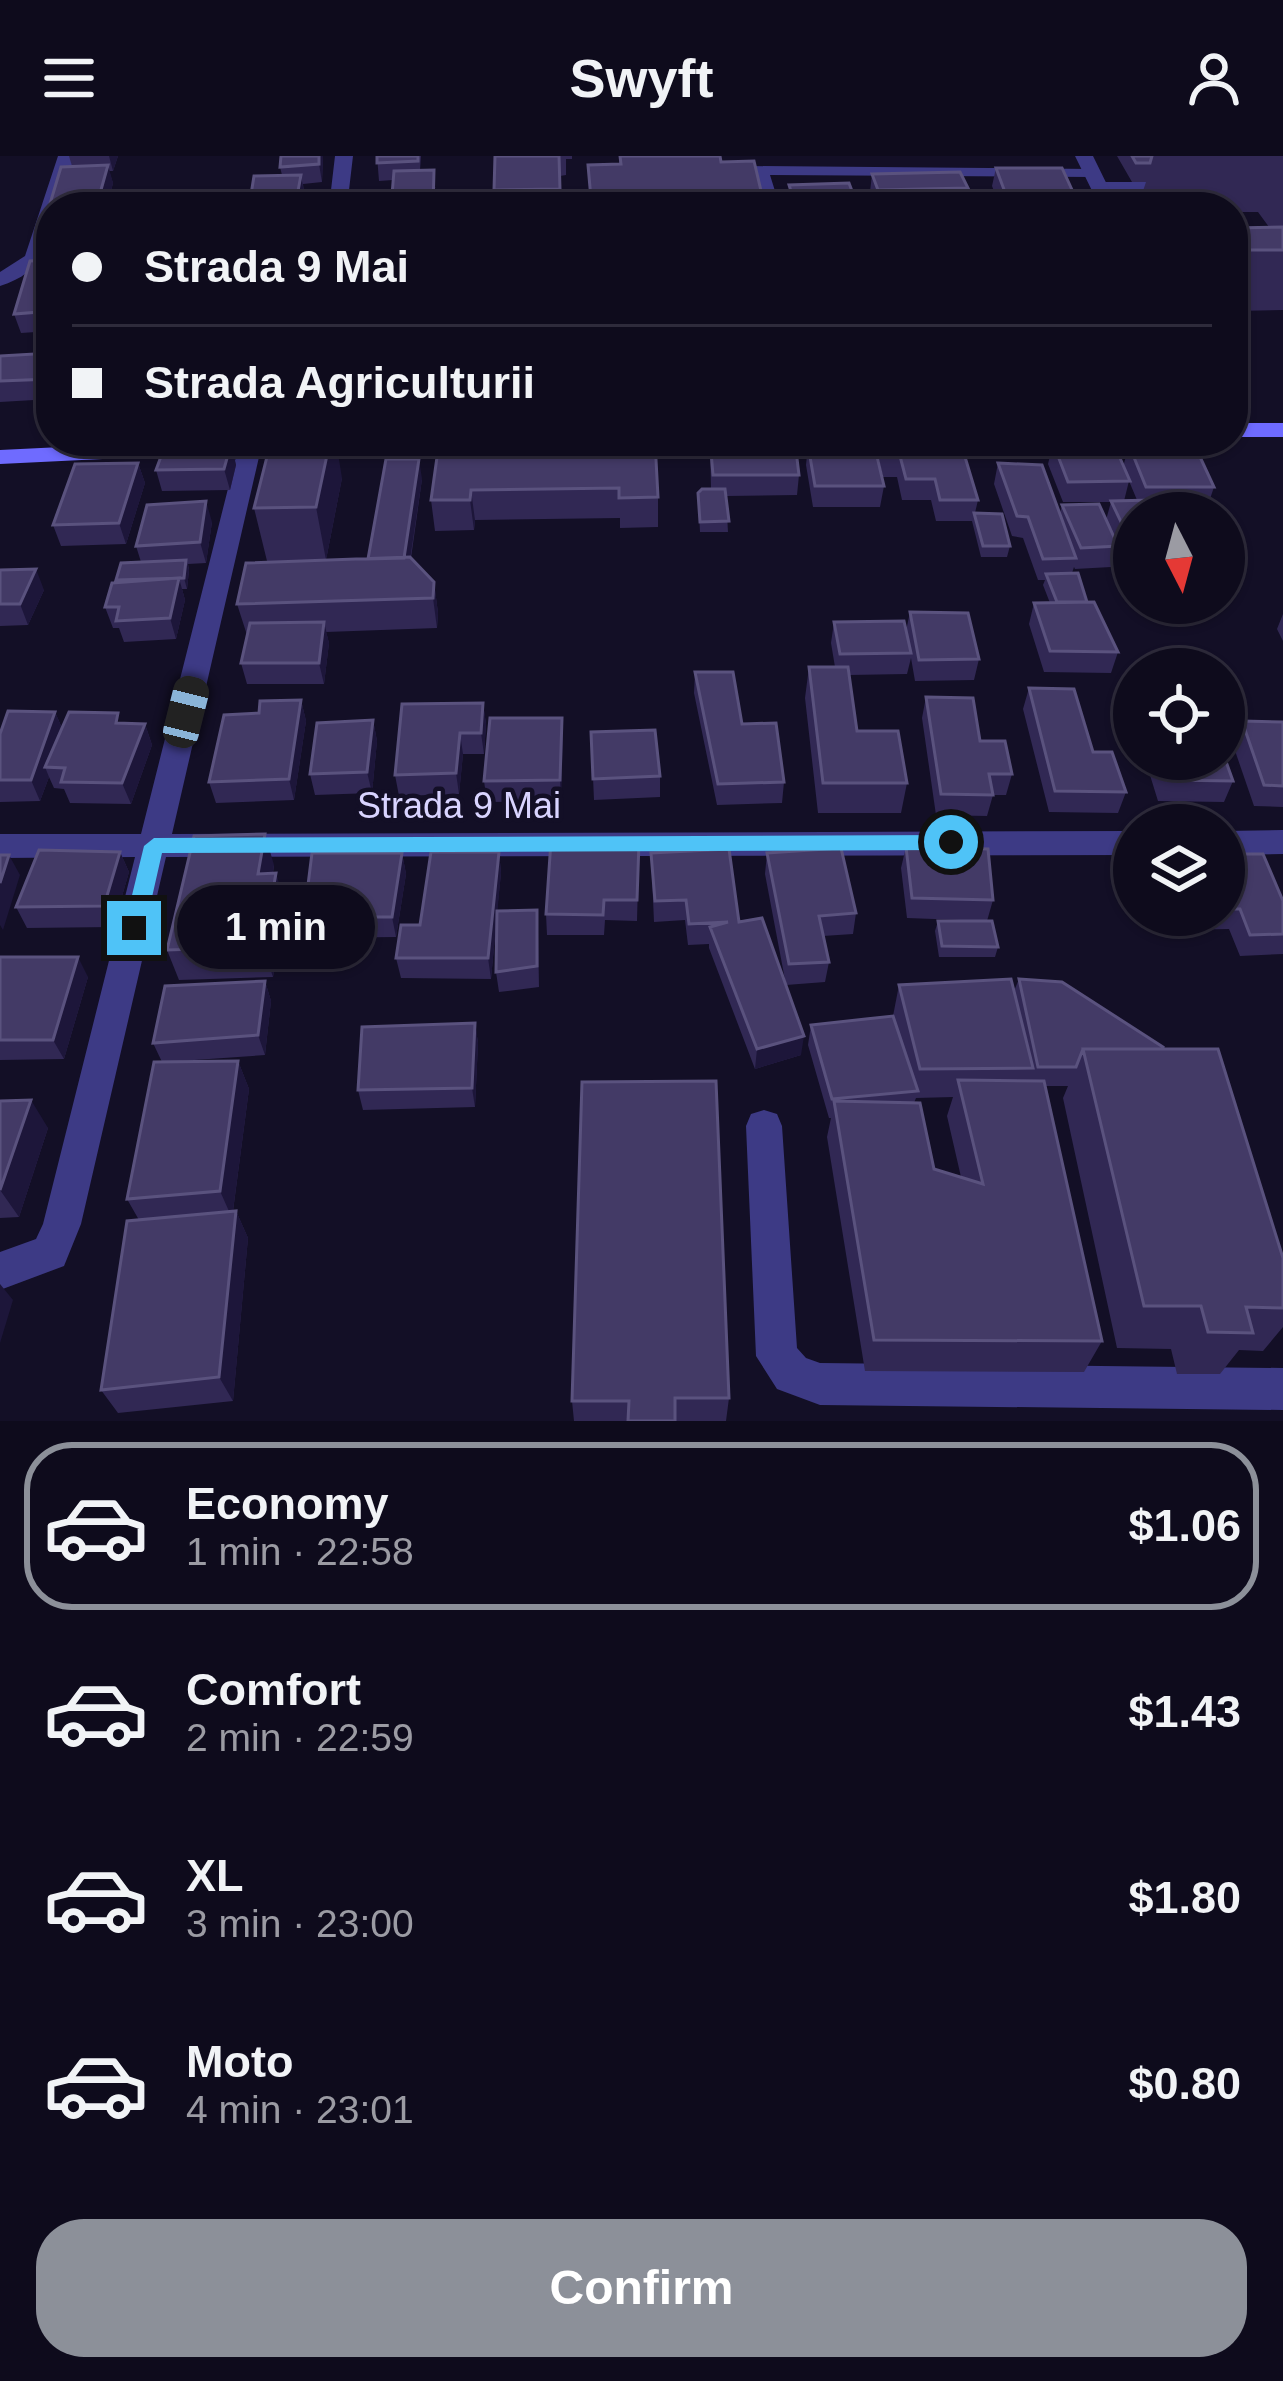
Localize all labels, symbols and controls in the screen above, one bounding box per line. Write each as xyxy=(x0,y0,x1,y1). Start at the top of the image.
icon: menu xyxy=(36,45,102,111)
icon: person xyxy=(1181,45,1247,111)
text: Swyft xyxy=(569,48,714,108)
text: Strada 9 Mai xyxy=(144,241,409,292)
text: Strada Agriculturii xyxy=(144,357,535,408)
north arrow xyxy=(1113,492,1245,624)
map controls xyxy=(1113,492,1245,936)
button: locate xyxy=(1113,648,1245,780)
car xyxy=(160,673,212,751)
street label: Strada 9 Mai xyxy=(357,785,561,826)
button: layers xyxy=(1113,804,1245,936)
route start xyxy=(924,815,978,869)
callout: 1 min xyxy=(176,886,374,970)
route end xyxy=(107,901,161,955)
text: 1 min xyxy=(225,905,327,948)
icon: car xyxy=(42,1472,150,1580)
text: Economy xyxy=(186,1478,389,1529)
text: $1.06 xyxy=(1128,1500,1241,1551)
text: 1 min · 22:58 xyxy=(186,1530,414,1573)
icon: car xyxy=(42,1658,150,1766)
text: Comfort xyxy=(186,1664,361,1715)
text: $1.43 xyxy=(1128,1686,1241,1737)
text: 2 min · 22:59 xyxy=(186,1716,414,1759)
icon: car xyxy=(42,1844,150,1952)
text: XL xyxy=(186,1850,244,1901)
text: $1.80 xyxy=(1128,1872,1241,1923)
text: 3 min · 23:00 xyxy=(186,1902,414,1945)
icon: car xyxy=(42,2030,150,2138)
text: Moto xyxy=(186,2036,293,2087)
text: $0.80 xyxy=(1128,2058,1241,2109)
text: 4 min · 23:01 xyxy=(186,2088,414,2131)
button: Confirm xyxy=(36,2219,1247,2357)

